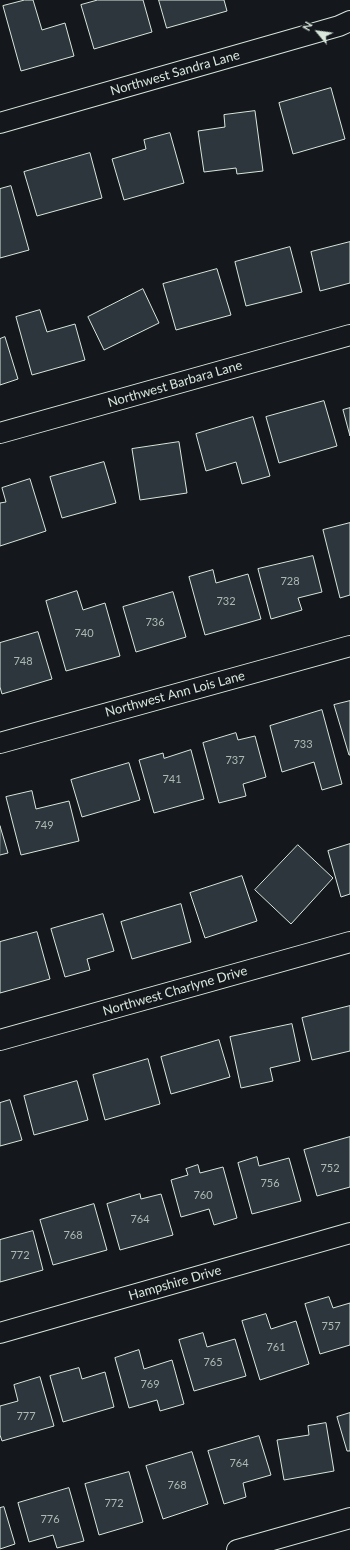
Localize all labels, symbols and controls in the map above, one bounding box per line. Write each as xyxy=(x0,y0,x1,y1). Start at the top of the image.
north arrow xyxy=(298,12,338,52)
text: N xyxy=(299,19,315,33)
street label: Northwest Sandra Lane xyxy=(108,47,242,99)
street label: Northwest Barbara Lane xyxy=(106,357,244,411)
house number: 728 xyxy=(280,574,300,588)
house number: 732 xyxy=(216,594,236,608)
house number: 736 xyxy=(145,615,165,629)
house number: 740 xyxy=(74,626,94,640)
house number: 748 xyxy=(13,654,33,668)
street label: Northwest Ann Lois Lane xyxy=(104,668,246,720)
house number: 733 xyxy=(293,737,313,751)
house number: 737 xyxy=(225,753,245,767)
house number: 741 xyxy=(162,772,182,786)
house number: 749 xyxy=(34,818,54,832)
street label: Northwest Charlyne Drive xyxy=(101,963,249,1019)
house number: 752 xyxy=(320,1161,340,1175)
house number: 756 xyxy=(260,1176,280,1190)
house number: 760 xyxy=(193,1188,213,1202)
house number: 764 xyxy=(130,1212,150,1226)
house number: 768 xyxy=(63,1228,83,1242)
house number: 772 xyxy=(10,1248,30,1262)
street label: Hampshire Drive xyxy=(127,1262,223,1304)
house number: 757 xyxy=(321,1319,341,1333)
house number: 761 xyxy=(266,1340,286,1354)
house number: 765 xyxy=(203,1355,223,1369)
house number: 769 xyxy=(140,1377,160,1391)
house number: 777 xyxy=(16,1409,36,1423)
house number: 764 xyxy=(229,1456,249,1470)
house number: 768 xyxy=(167,1478,187,1492)
house number: 772 xyxy=(104,1496,124,1510)
house number: 776 xyxy=(40,1512,60,1526)

